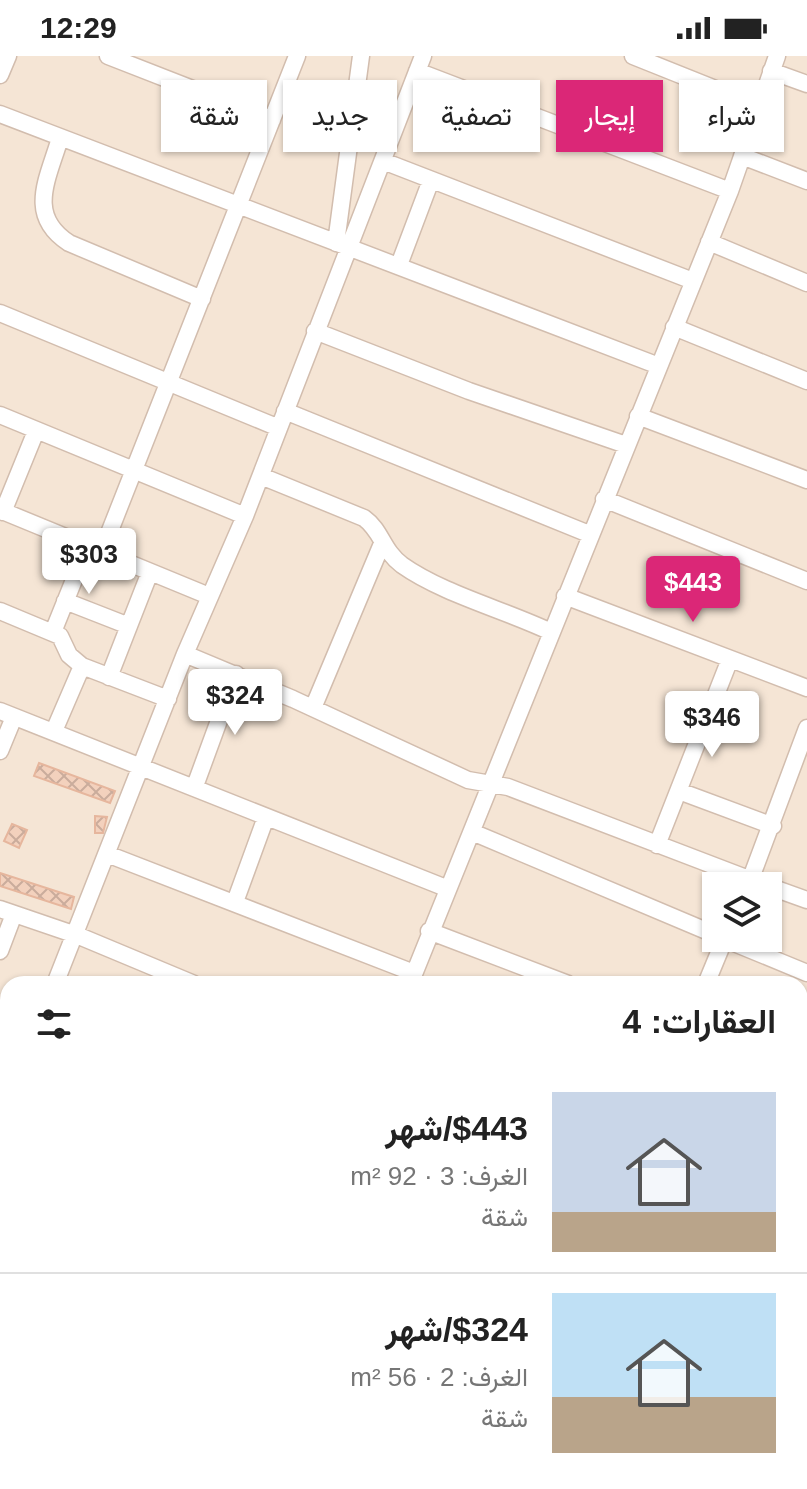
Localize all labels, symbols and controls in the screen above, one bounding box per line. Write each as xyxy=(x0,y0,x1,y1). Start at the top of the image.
text: 12:29 xyxy=(40,11,117,44)
chip: شقة xyxy=(161,80,267,152)
chip: جديد xyxy=(283,80,397,152)
chip: تصفية xyxy=(413,80,540,152)
chip: إيجار xyxy=(556,80,663,152)
chip: شراء xyxy=(679,80,784,152)
pin: $303 xyxy=(42,528,136,596)
text: $303 xyxy=(60,539,118,569)
pin: $443 xyxy=(646,556,740,624)
text: $443 xyxy=(664,567,722,597)
pin: $324 xyxy=(188,669,282,737)
text: $324 xyxy=(206,680,264,710)
pin: $346 xyxy=(665,691,759,759)
text: $346 xyxy=(683,702,741,732)
map controls xyxy=(702,872,782,952)
button: layers xyxy=(702,872,782,952)
icon: filters xyxy=(32,1002,76,1046)
text: العقارات: 4 xyxy=(622,1002,776,1040)
text: $443/شهر xyxy=(385,1109,528,1147)
icon: home xyxy=(616,1124,712,1220)
text: الغرف: 3 · 92 m² xyxy=(350,1161,528,1191)
text: شقة xyxy=(481,1202,528,1232)
text: $324/شهر xyxy=(385,1310,528,1348)
icon: home xyxy=(616,1325,712,1421)
text: الغرف: 2 · 56 m² xyxy=(350,1362,528,1392)
text: شقة xyxy=(481,1403,528,1433)

